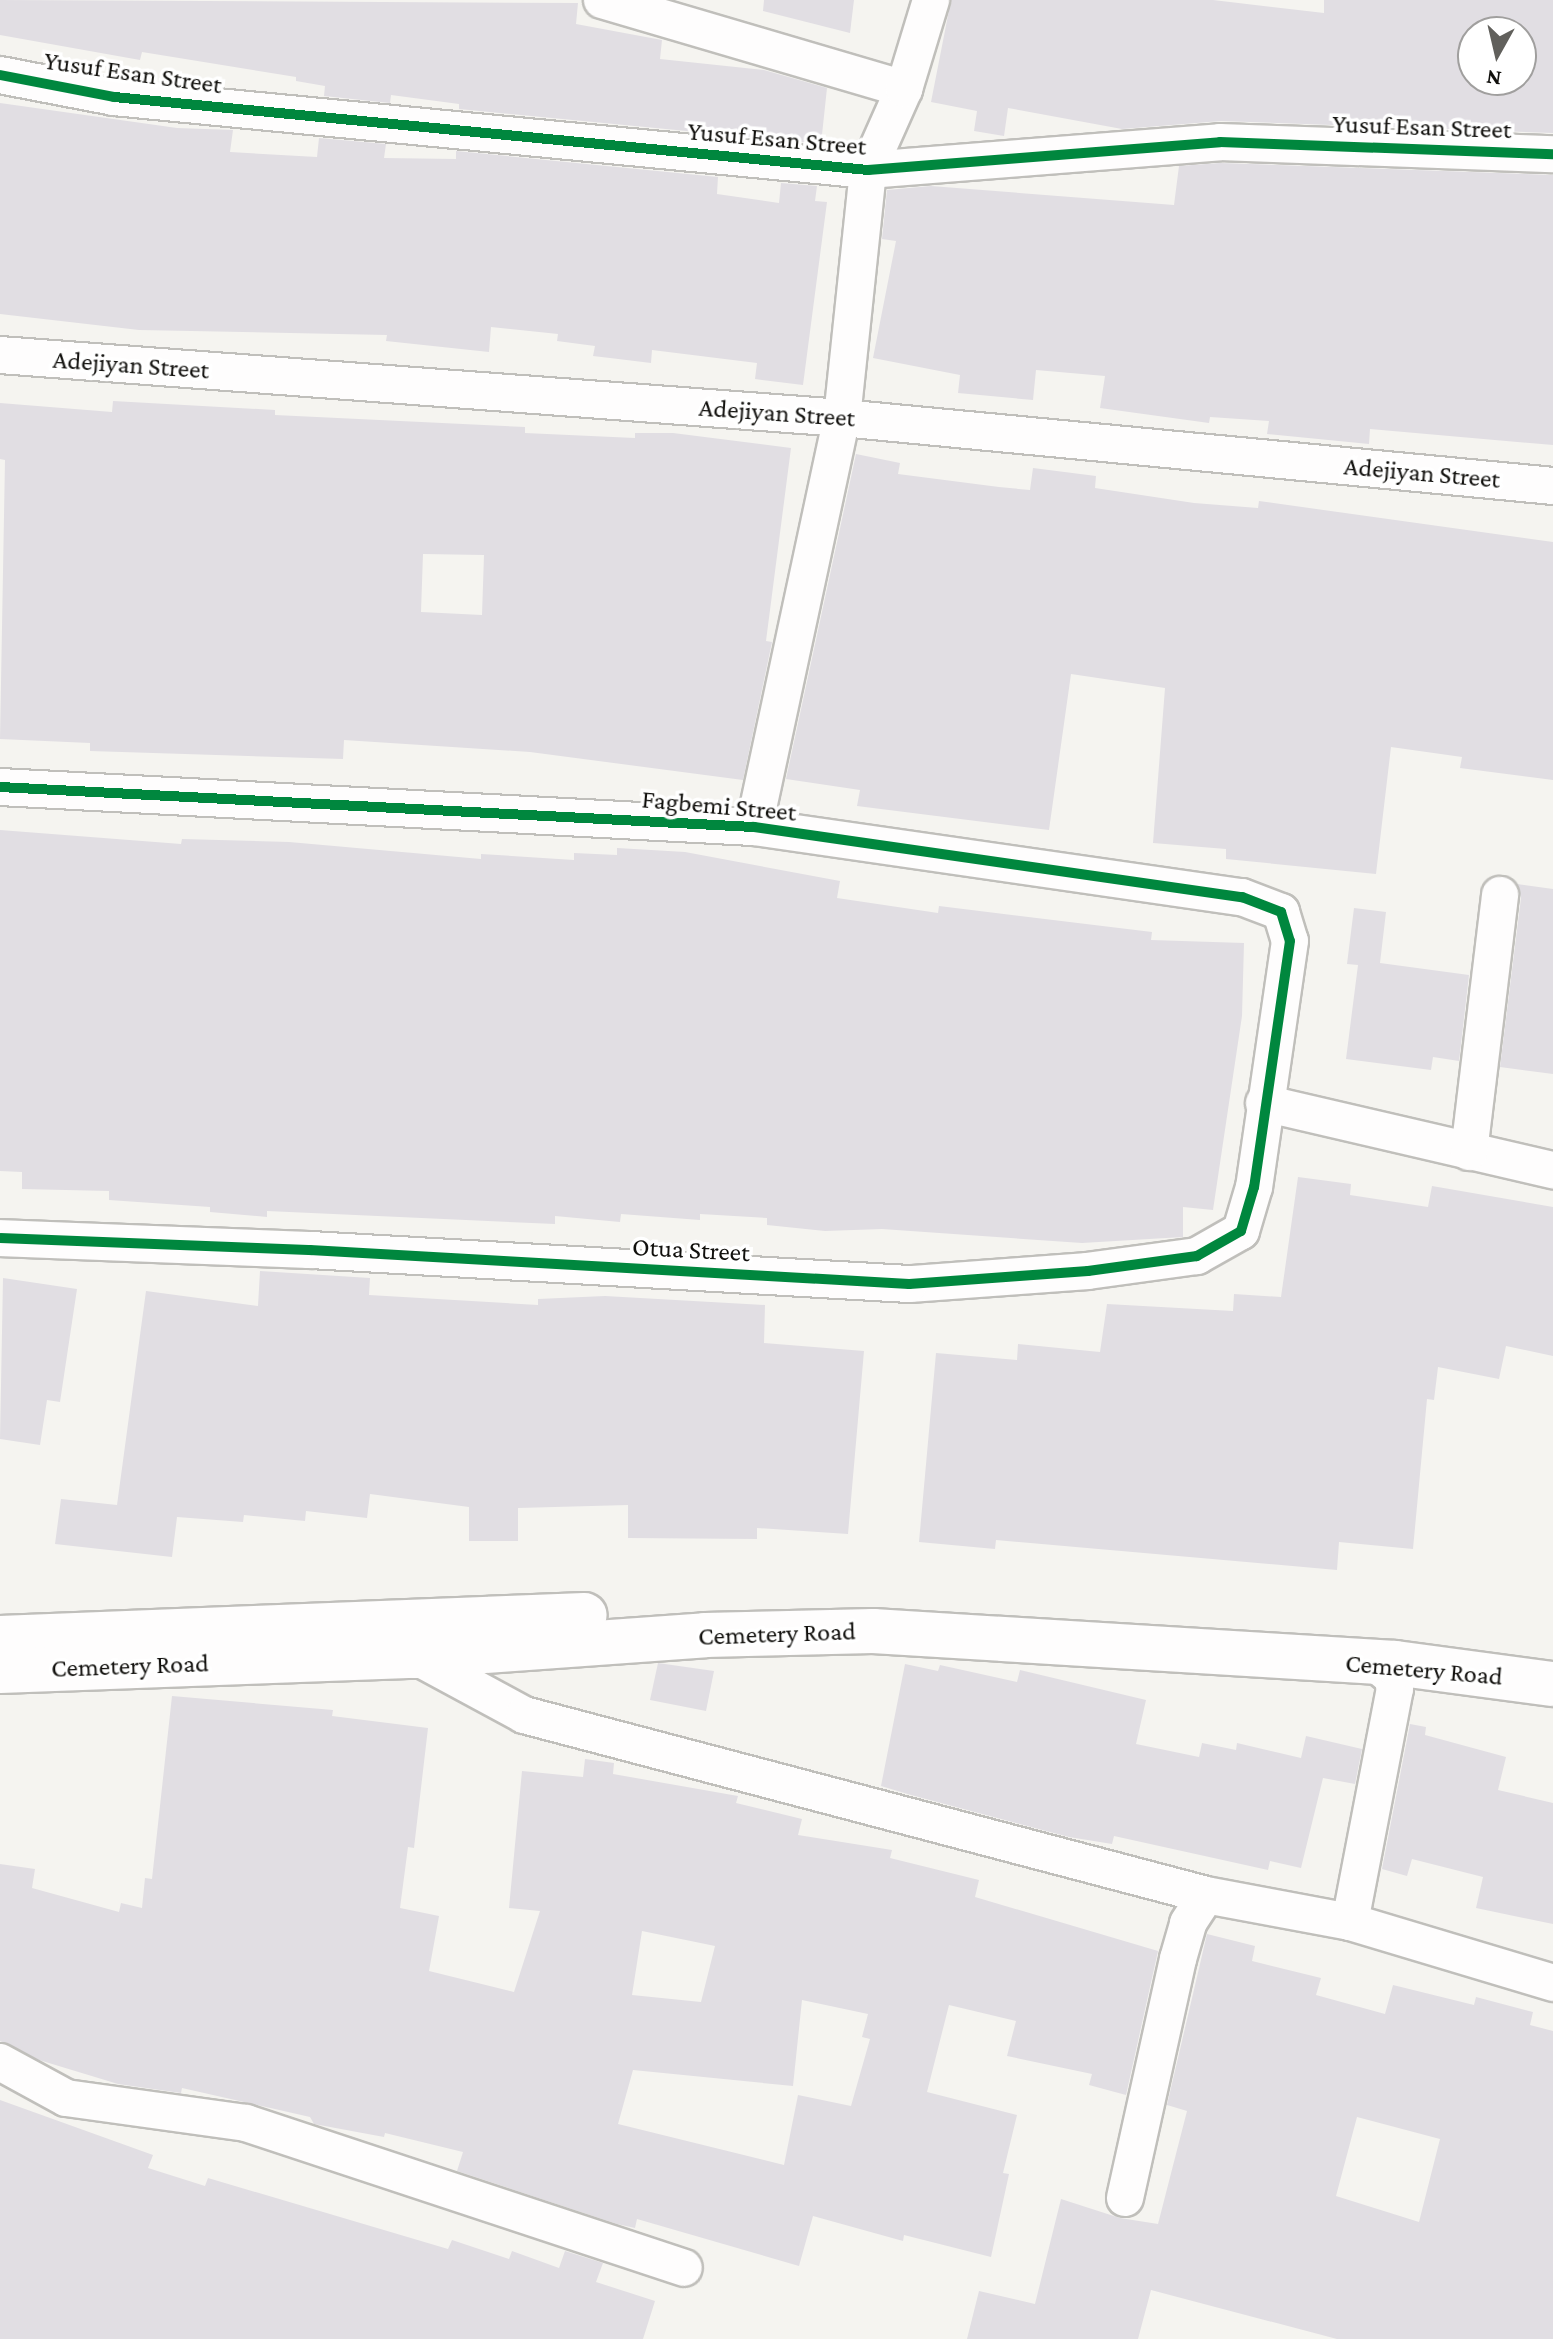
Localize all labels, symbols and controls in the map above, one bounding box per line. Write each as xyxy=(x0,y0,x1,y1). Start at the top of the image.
north arrow xyxy=(1457,16,1537,96)
street label: Yusuf Esan Street xyxy=(42,45,224,101)
text: N xyxy=(1485,65,1503,92)
street label: Yusuf Esan Street xyxy=(1332,108,1512,146)
street label: Yusuf Esan Street xyxy=(686,116,868,162)
street label: Adejiyan Street xyxy=(52,344,210,386)
street label: Adejiyan Street xyxy=(698,392,856,434)
street label: Adejiyan Street xyxy=(1343,451,1501,495)
street label: Fagbemi Street xyxy=(640,784,798,828)
street label: Otua Street xyxy=(631,1231,751,1269)
street label: Cemetery Road xyxy=(698,1616,856,1652)
street label: Cemetery Road xyxy=(51,1648,209,1684)
street label: Cemetery Road xyxy=(1344,1648,1504,1692)

